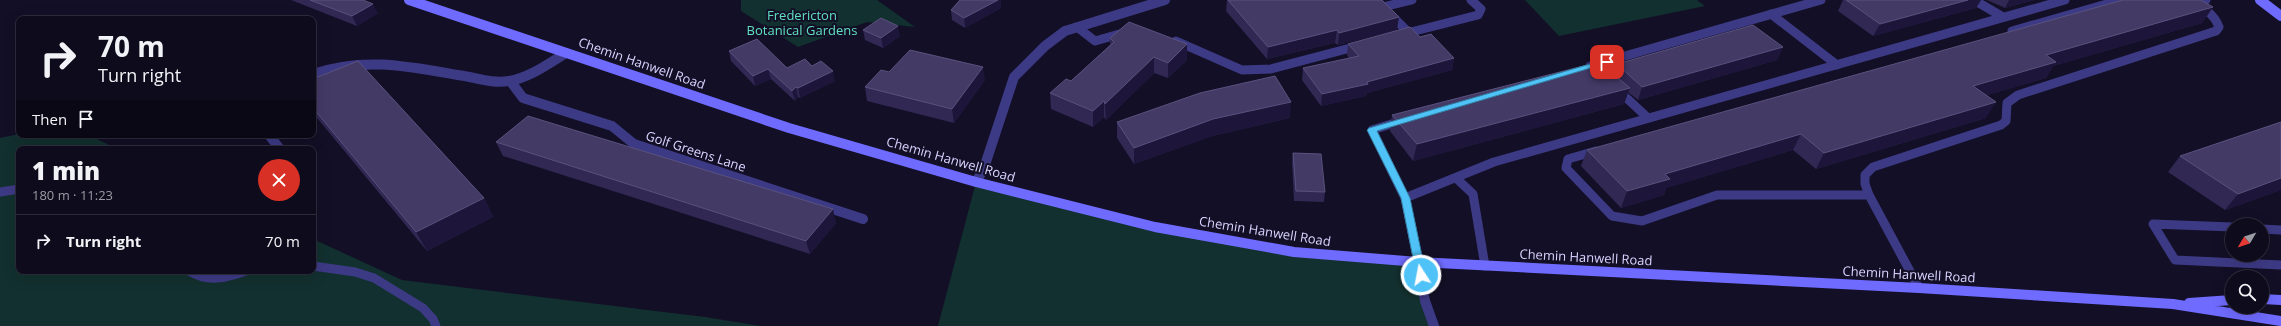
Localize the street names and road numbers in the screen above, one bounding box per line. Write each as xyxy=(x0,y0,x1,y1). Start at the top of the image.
street label: Chemin Hanwell Road xyxy=(576,33,708,93)
street label: Golf Greens Lane xyxy=(644,126,748,176)
street label: Chemin Hanwell Road xyxy=(884,132,1018,186)
street label: Chemin Hanwell Road xyxy=(1198,212,1332,250)
street label: Chemin Hanwell Road xyxy=(1519,245,1653,269)
street label: Chemin Hanwell Road xyxy=(1842,262,1976,286)

